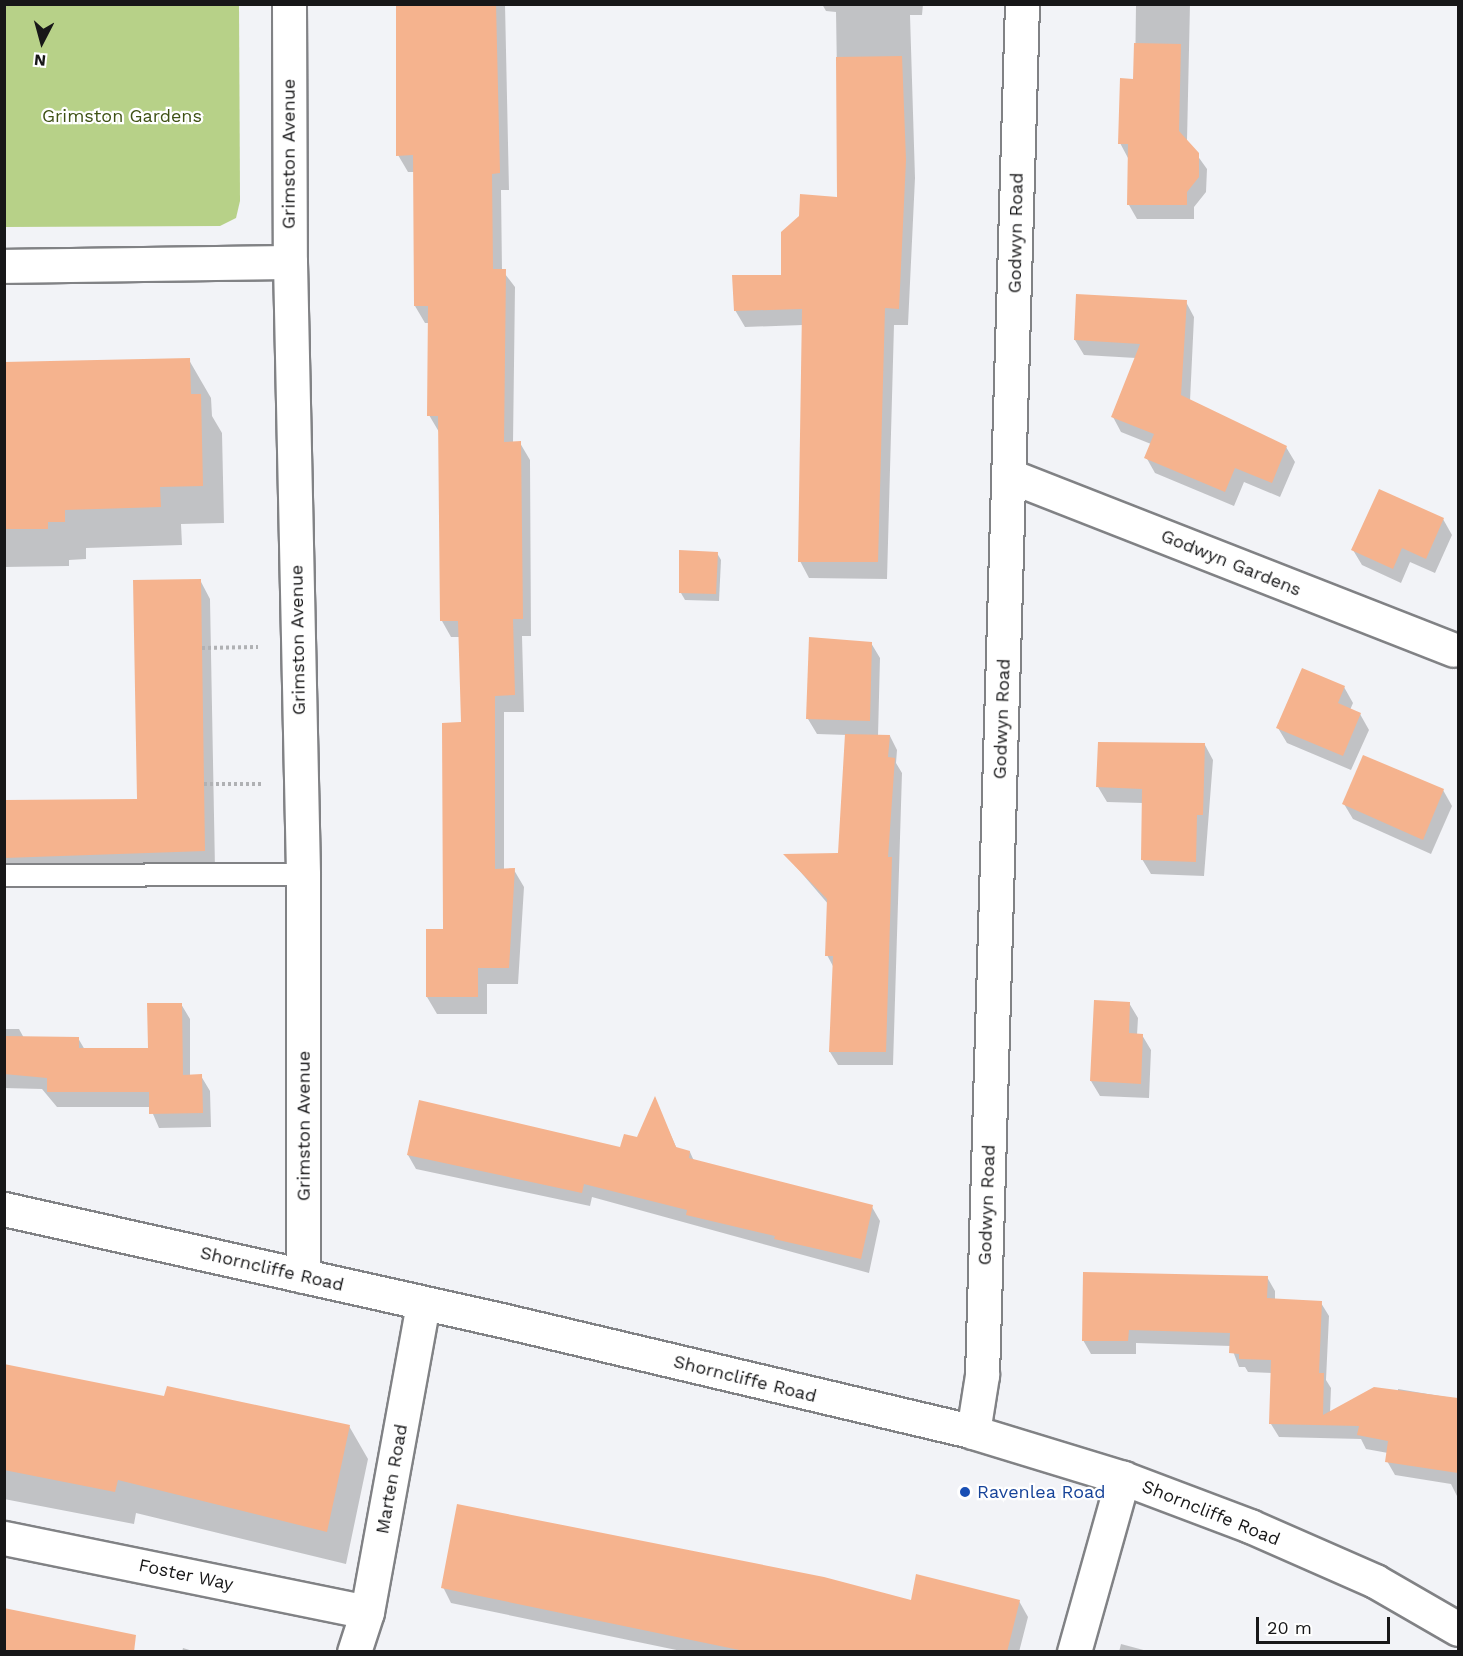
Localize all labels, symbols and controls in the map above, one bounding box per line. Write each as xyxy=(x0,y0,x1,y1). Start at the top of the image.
north arrow xyxy=(12,12,72,72)
text: N xyxy=(33,50,47,70)
street label: Grimston Avenue xyxy=(278,78,300,230)
park label: Grimston Gardens xyxy=(42,105,202,127)
street label: Godwyn Road xyxy=(1004,172,1028,294)
street label: Godwyn Gardens xyxy=(1158,525,1304,601)
street label: Grimston Avenue xyxy=(286,564,310,716)
street label: Godwyn Road xyxy=(989,658,1015,780)
street label: Grimston Avenue xyxy=(293,1050,315,1202)
street label: Godwyn Road xyxy=(974,1144,1000,1266)
street label: Shorncliffe Road xyxy=(198,1242,346,1296)
street label: Shorncliffe Road xyxy=(671,1351,819,1407)
street label: Marten Road xyxy=(372,1422,412,1536)
street label: Shorncliffe Road xyxy=(1139,1476,1283,1550)
place label: Ravenlea Road xyxy=(977,1481,1106,1503)
marker: Ravenlea Road xyxy=(958,1485,972,1499)
street label: Foster Way xyxy=(136,1554,236,1596)
scale bar xyxy=(1259,1605,1392,1643)
text: 20 m xyxy=(1267,1617,1312,1638)

